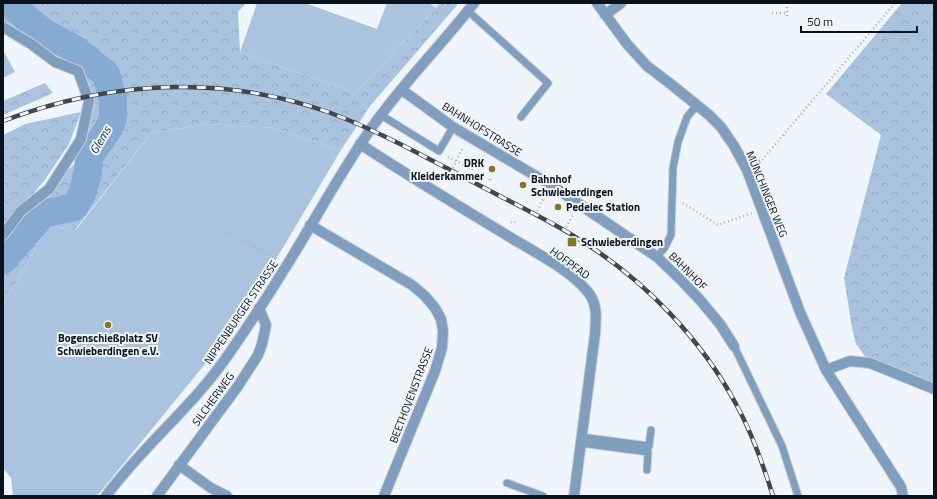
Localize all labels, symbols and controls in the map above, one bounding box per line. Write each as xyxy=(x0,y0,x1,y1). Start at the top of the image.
scale bar xyxy=(801,8,917,34)
text: 50 m xyxy=(807,12,833,31)
street label: BAHNHOFSTRASSE xyxy=(439,98,525,160)
water label: Glems xyxy=(84,122,116,158)
street label: MÜNCHINGER WEG xyxy=(742,148,792,240)
place label: DRK Kleiderkammer xyxy=(411,155,484,184)
marker: DRK Kleiderkammer xyxy=(487,164,497,174)
place label: Bahnhof Schwieberdingen xyxy=(531,171,613,200)
marker: Bahnhof Schwieberdingen xyxy=(518,180,528,190)
place label: Pedelec Station xyxy=(566,199,640,215)
marker: Pedelec Station xyxy=(553,202,563,212)
place label: Schwieberdingen xyxy=(581,234,663,250)
marker: Schwieberdingen xyxy=(566,236,578,248)
street label: HOFPFAD xyxy=(547,243,593,283)
street label: BAHNHOF xyxy=(665,248,711,294)
street label: NIPPENBURGER STRASSE xyxy=(200,257,282,367)
marker: Bogenschießplatz SV Schwieberdingen e.V. xyxy=(103,320,113,330)
place label: Bogenschießplatz SV Schwieberdingen e.V. xyxy=(57,330,159,359)
street label: BEETHOVENSTRASSE xyxy=(385,344,437,446)
street label: SILCHERWEG xyxy=(188,369,238,429)

